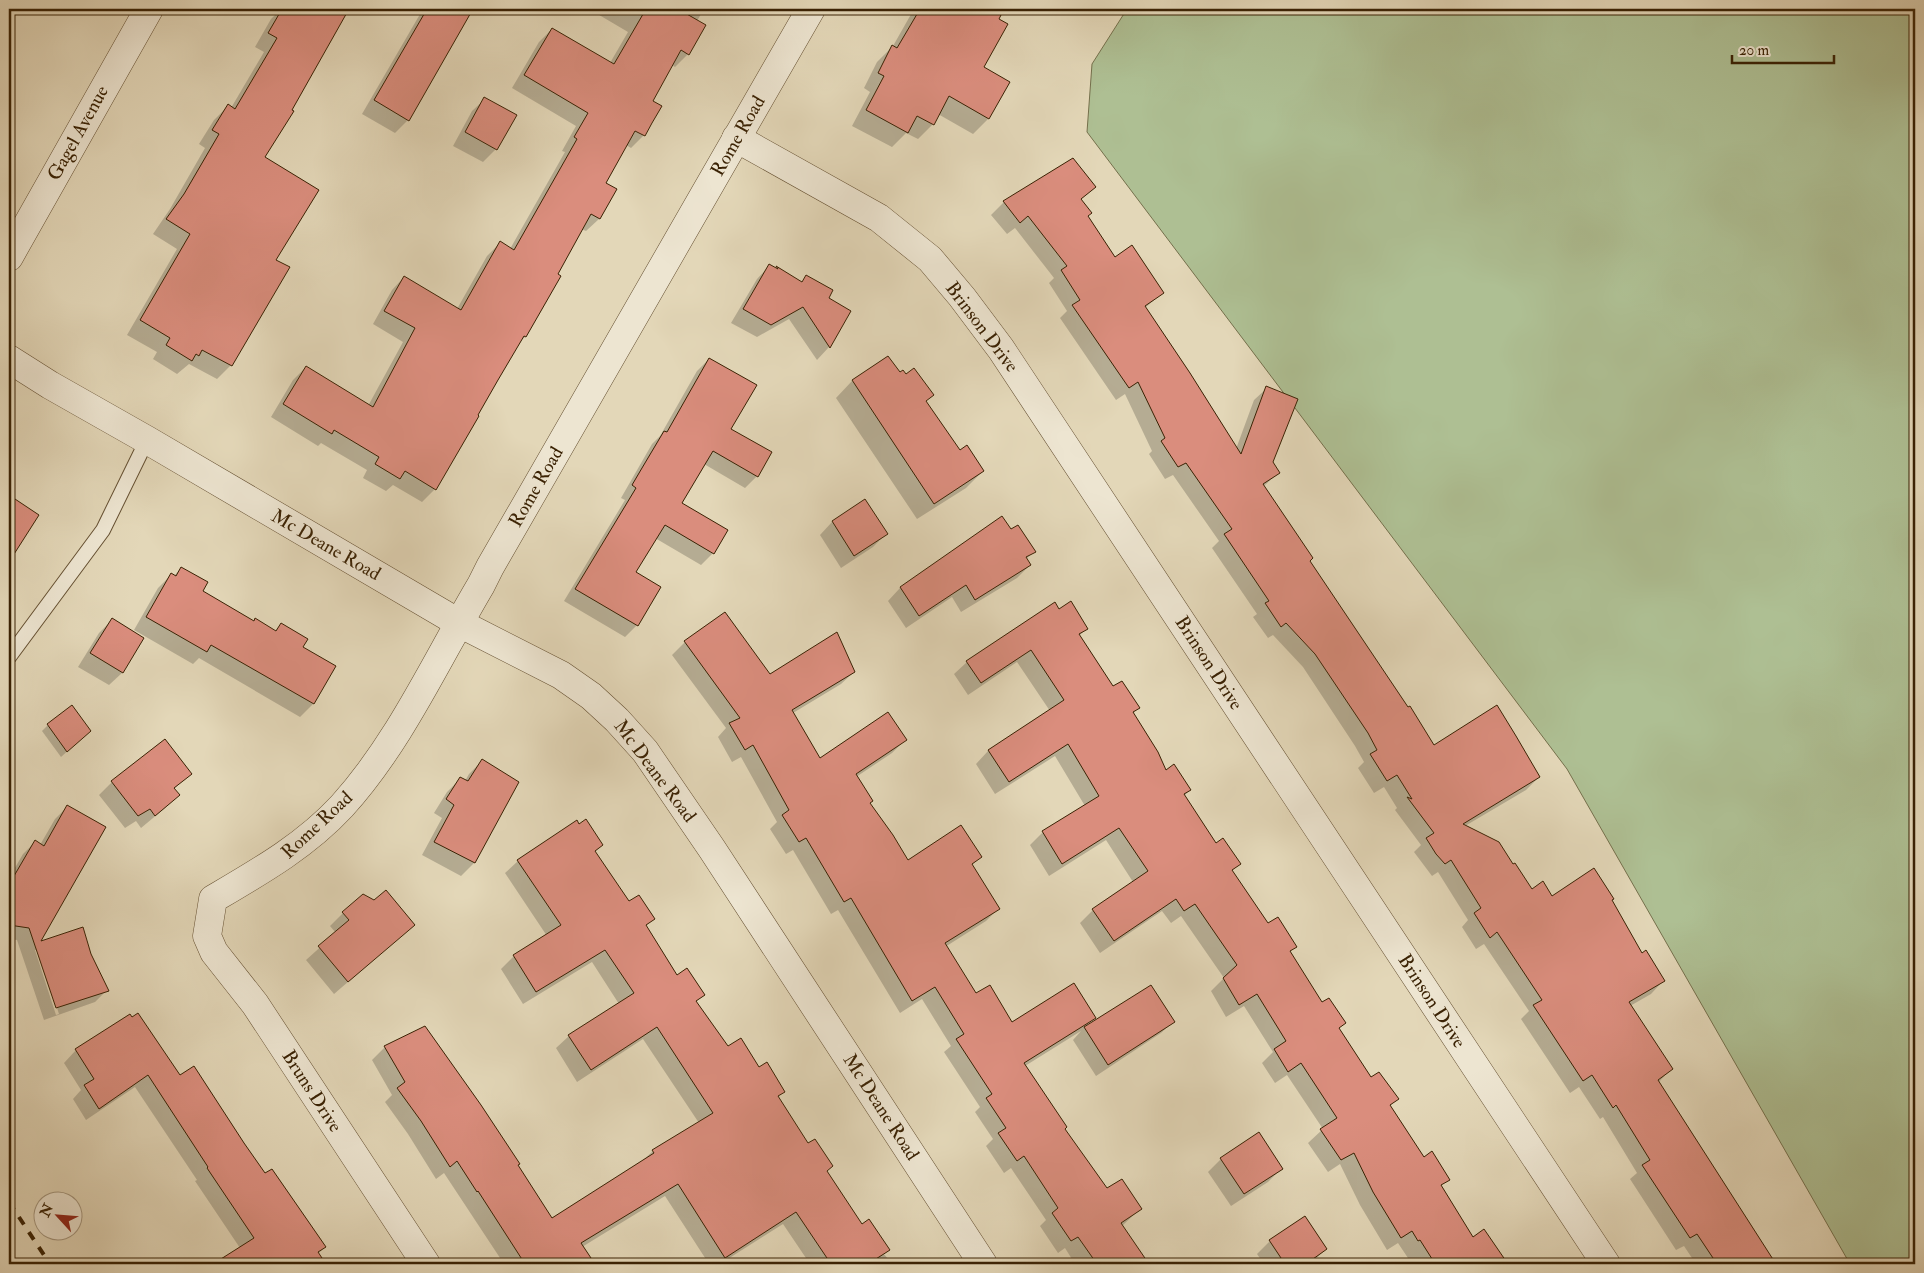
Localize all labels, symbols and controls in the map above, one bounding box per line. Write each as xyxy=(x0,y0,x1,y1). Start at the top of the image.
scale bar xyxy=(1732,32,1834,64)
text: 20 m xyxy=(1739,41,1769,60)
street label: Gagel Avenue xyxy=(42,81,114,185)
street label: Rome Road xyxy=(705,91,771,180)
street label: Brinson Drive xyxy=(940,277,1024,377)
street label: Rome Road xyxy=(503,442,569,531)
street label: Mc Deane Road xyxy=(267,504,386,586)
street label: Brinson Drive xyxy=(1170,611,1248,715)
street label: Mc Deane Road xyxy=(609,715,702,828)
street label: Rome Road xyxy=(276,785,358,864)
street label: Brinson Drive xyxy=(1393,949,1471,1053)
street label: Bruns Drive xyxy=(277,1045,347,1137)
street label: Mc Deane Road xyxy=(838,1049,925,1165)
north arrow xyxy=(32,1190,82,1240)
text: N xyxy=(36,1201,57,1221)

